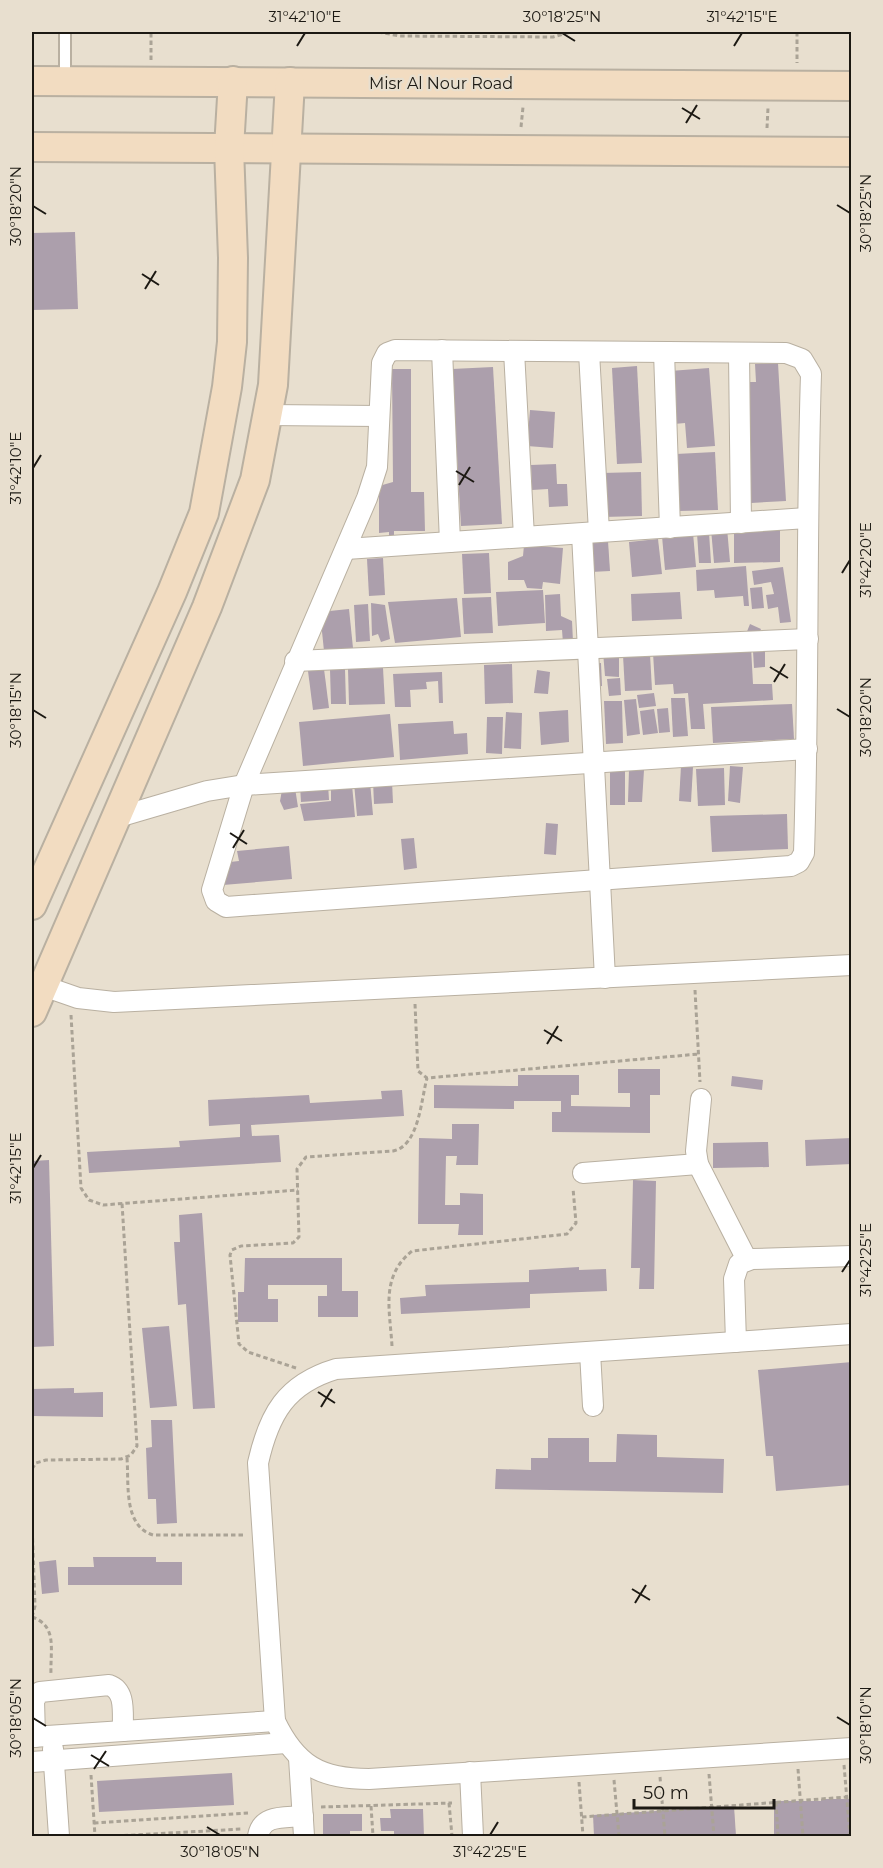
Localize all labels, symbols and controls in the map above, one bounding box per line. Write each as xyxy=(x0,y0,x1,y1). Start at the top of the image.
text: 31°42'10"E xyxy=(269,7,341,26)
text: 30°18'25"N xyxy=(523,7,601,26)
text: 31°42'15"E xyxy=(706,7,778,26)
street label: Misr Al Nour Road xyxy=(369,74,513,93)
text: 30°18'20"N xyxy=(6,166,25,246)
text: 30°18'25"N xyxy=(856,174,875,252)
text: 31°42'10"E xyxy=(6,432,25,504)
text: 31°42'20"E xyxy=(856,522,875,598)
text: 30°18'15"N xyxy=(6,672,25,748)
text: 30°18'20"N xyxy=(856,677,875,757)
text: 31°42'15"E xyxy=(6,1132,25,1204)
text: 31°42'25"E xyxy=(856,1223,875,1297)
text: 30°18'05"N xyxy=(6,1678,25,1758)
text: 30°18'10"N xyxy=(856,1686,875,1764)
scale bar xyxy=(634,1772,774,1810)
text: 50 m xyxy=(643,1782,689,1804)
text: 30°18'05"N xyxy=(180,1842,260,1861)
text: 31°42'25"E xyxy=(453,1842,527,1861)

